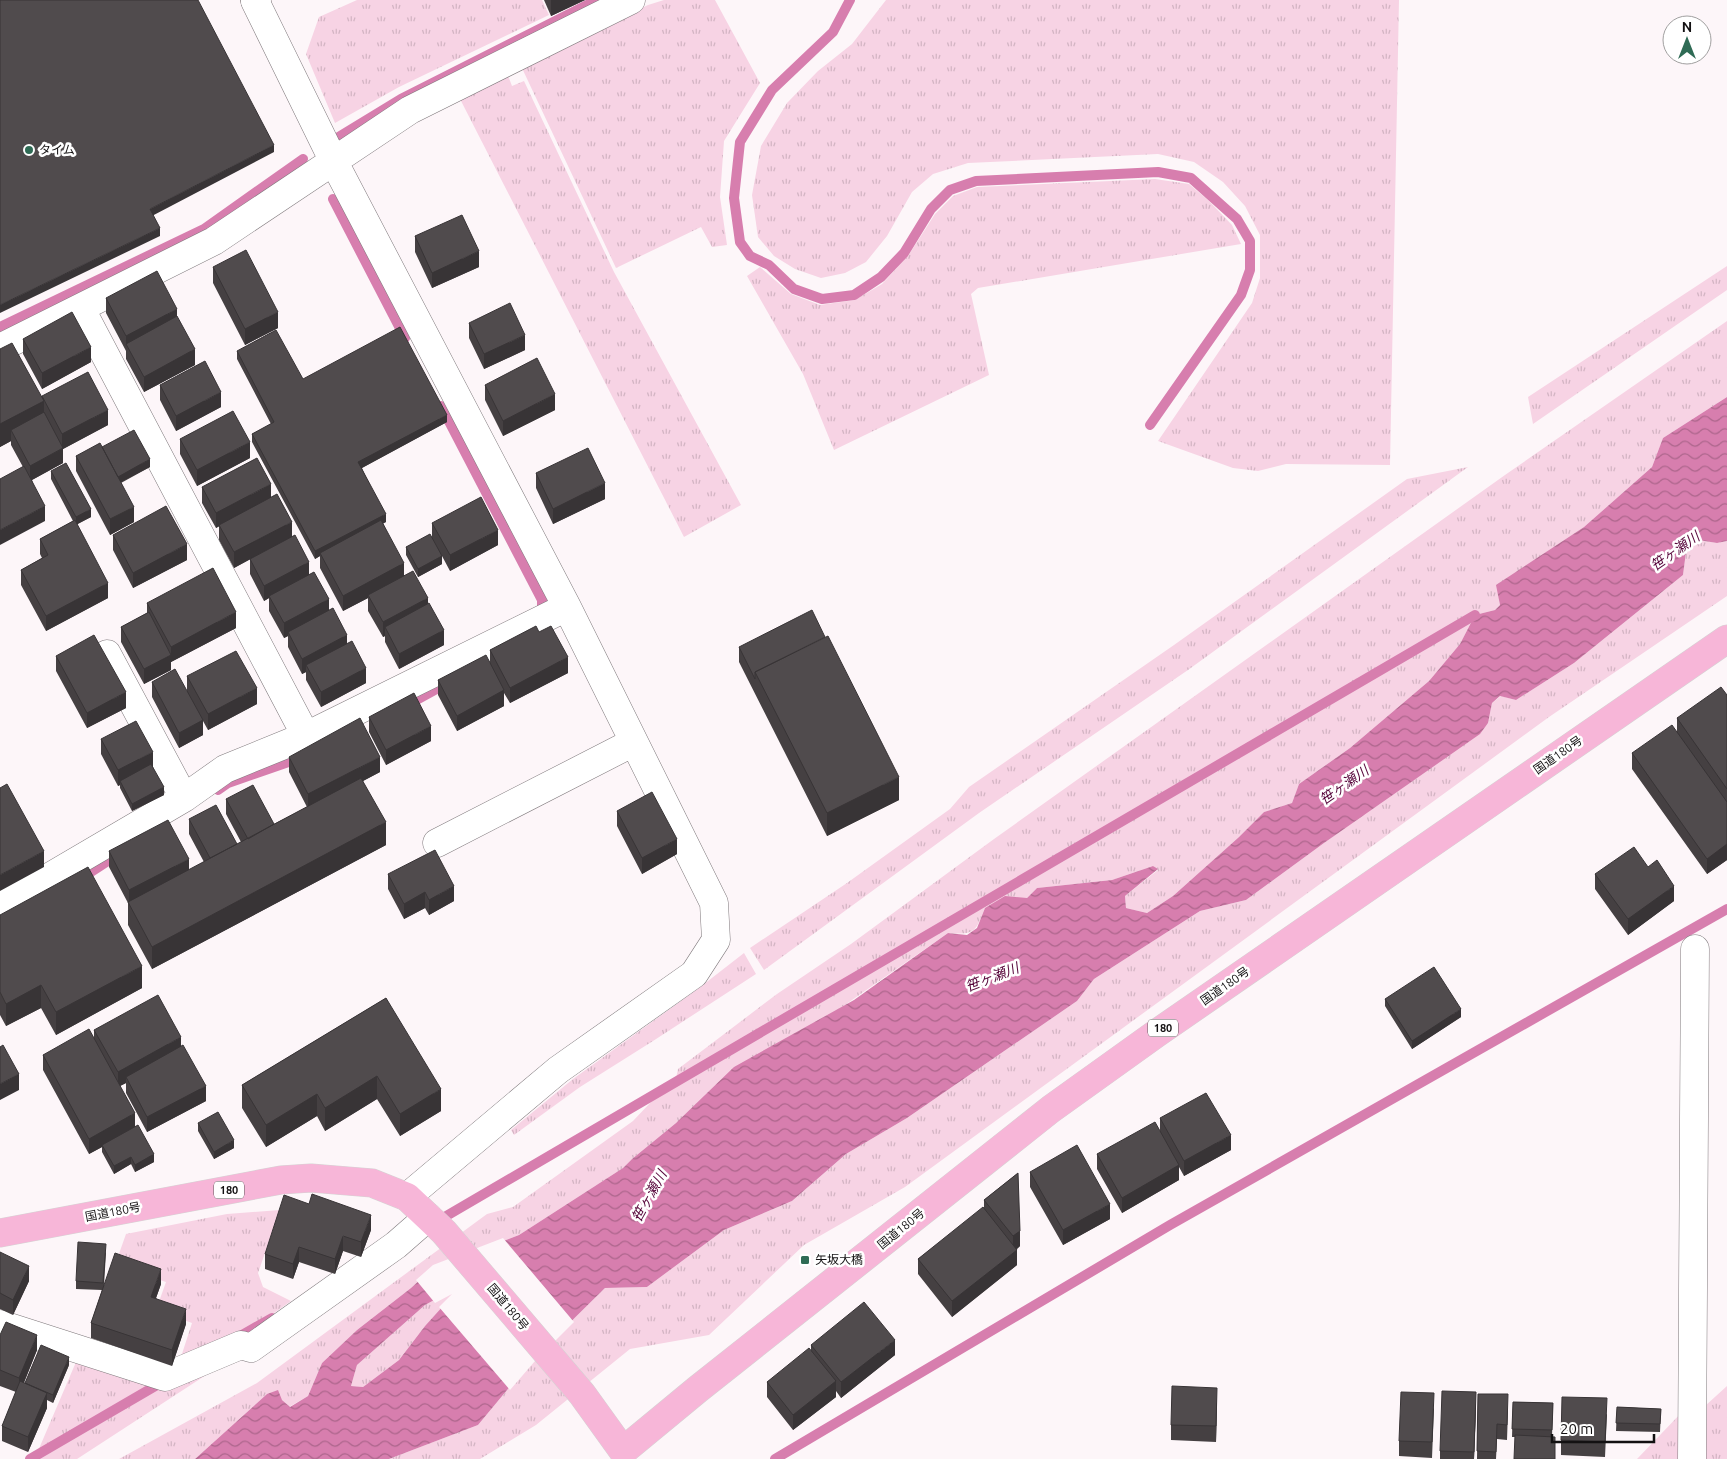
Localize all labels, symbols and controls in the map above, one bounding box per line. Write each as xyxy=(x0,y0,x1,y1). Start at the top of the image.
north arrow xyxy=(1662,15,1712,65)
text: N xyxy=(1682,19,1692,35)
place label: タイム xyxy=(39,143,75,156)
marker: タイム xyxy=(23,144,35,156)
water label: 笹ヶ瀬川 xyxy=(1647,527,1704,574)
street label: 国道180号 xyxy=(1531,733,1585,776)
water label: 笹ヶ瀬川 xyxy=(1316,761,1373,808)
water label: 笹ヶ瀬川 xyxy=(963,959,1023,995)
street label: 国道180号 xyxy=(1198,964,1252,1007)
road number: 180 xyxy=(1148,1020,1178,1036)
water label: 笹ヶ瀬川 xyxy=(628,1166,671,1224)
road number: 180 xyxy=(214,1182,244,1198)
street label: 国道180号 xyxy=(84,1200,142,1223)
street label: 国道180号 xyxy=(875,1206,927,1251)
place label: 矢坂大橋 xyxy=(815,1253,863,1266)
marker: 矢坂大橋 xyxy=(799,1254,811,1266)
street label: 国道180号 xyxy=(485,1281,531,1332)
scale bar xyxy=(1552,1412,1654,1444)
text: 20 m xyxy=(1560,1420,1593,1437)

